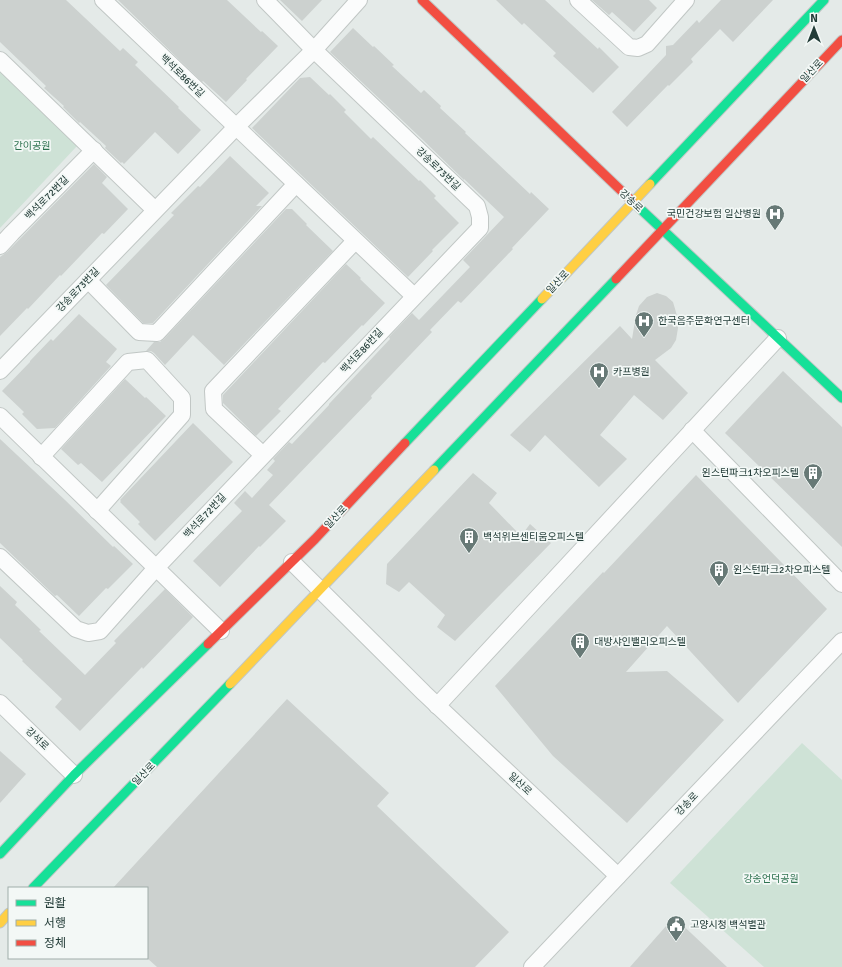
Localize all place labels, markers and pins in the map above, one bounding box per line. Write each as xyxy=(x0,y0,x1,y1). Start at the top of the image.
hospital icon: 국민건강보험 일산병원 xyxy=(764,203,786,231)
place label: 국민건강보험 일산병원 xyxy=(667,208,761,220)
hospital icon: 한국음주문화연구센터 xyxy=(633,310,655,338)
place label: 한국음주문화연구센터 xyxy=(658,315,750,327)
hospital icon: 카프병원 xyxy=(588,361,610,389)
place label: 카프병원 xyxy=(613,366,650,378)
building icon: 윈스턴파크1차오피스텔 xyxy=(802,462,824,490)
place label: 윈스턴파크1차오피스텔 xyxy=(702,467,799,479)
building icon: 백석위브센티움오피스텔 xyxy=(458,526,480,554)
place label: 백석위브센티움오피스텔 xyxy=(483,531,584,543)
building icon: 윈스턴파크2차오피스텔 xyxy=(708,559,730,587)
place label: 윈스턴파크2차오피스텔 xyxy=(733,564,830,576)
building icon: 대방샤인밸리오피스텔 xyxy=(569,631,591,659)
place label: 대방샤인밸리오피스텔 xyxy=(594,636,686,648)
public building icon: 고양시청 백석별관 xyxy=(665,914,687,942)
place label: 고양시청 백석별관 xyxy=(690,919,767,931)

